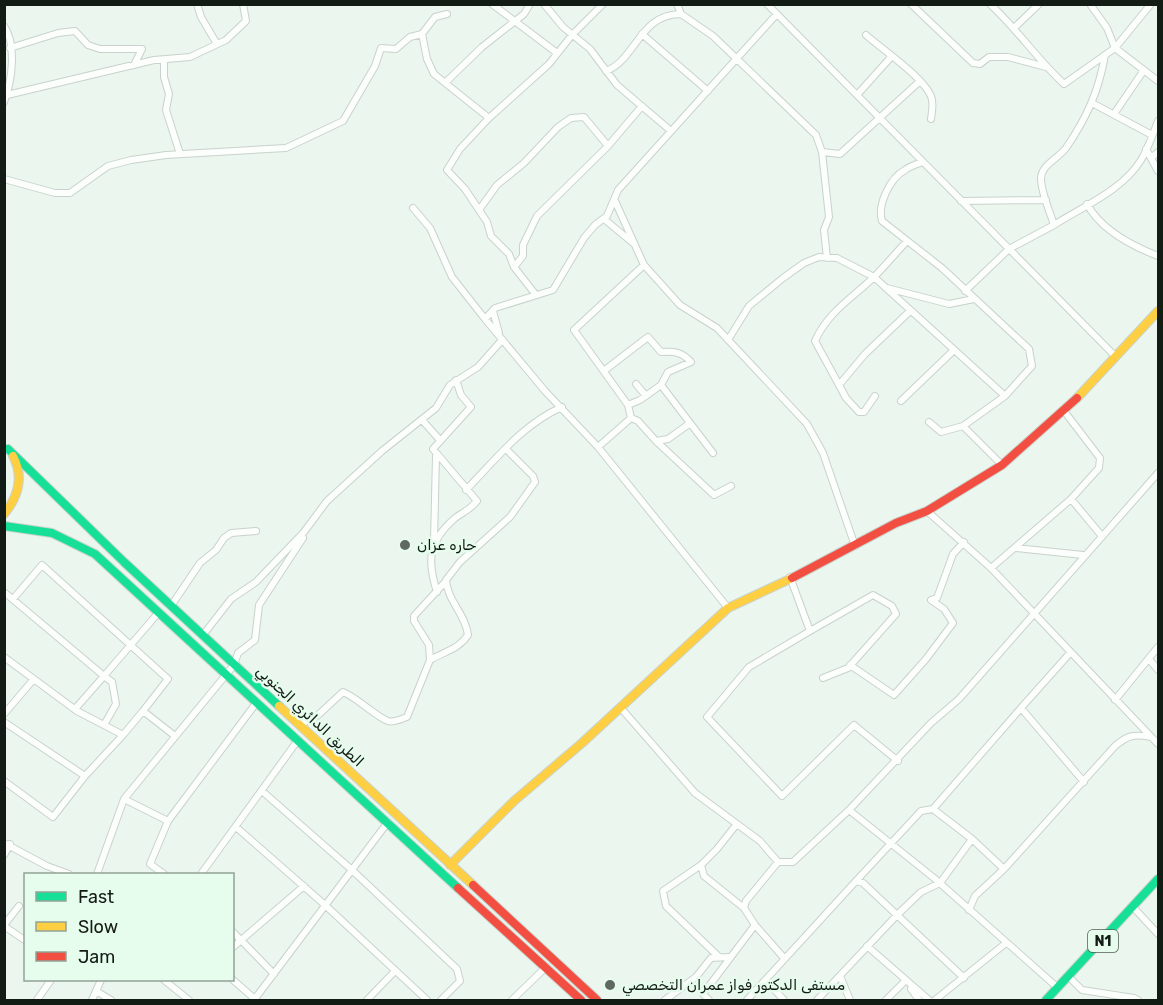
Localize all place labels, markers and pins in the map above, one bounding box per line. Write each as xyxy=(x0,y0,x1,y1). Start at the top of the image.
place label: حاره عزان xyxy=(417,536,477,554)
marker: حاره عزان xyxy=(398,538,412,552)
place label: مستفى الدكتور فواز عمران التخصصي xyxy=(622,976,845,997)
marker: مستفى الدكتور فواز عمران التخصصي xyxy=(603,978,617,992)

